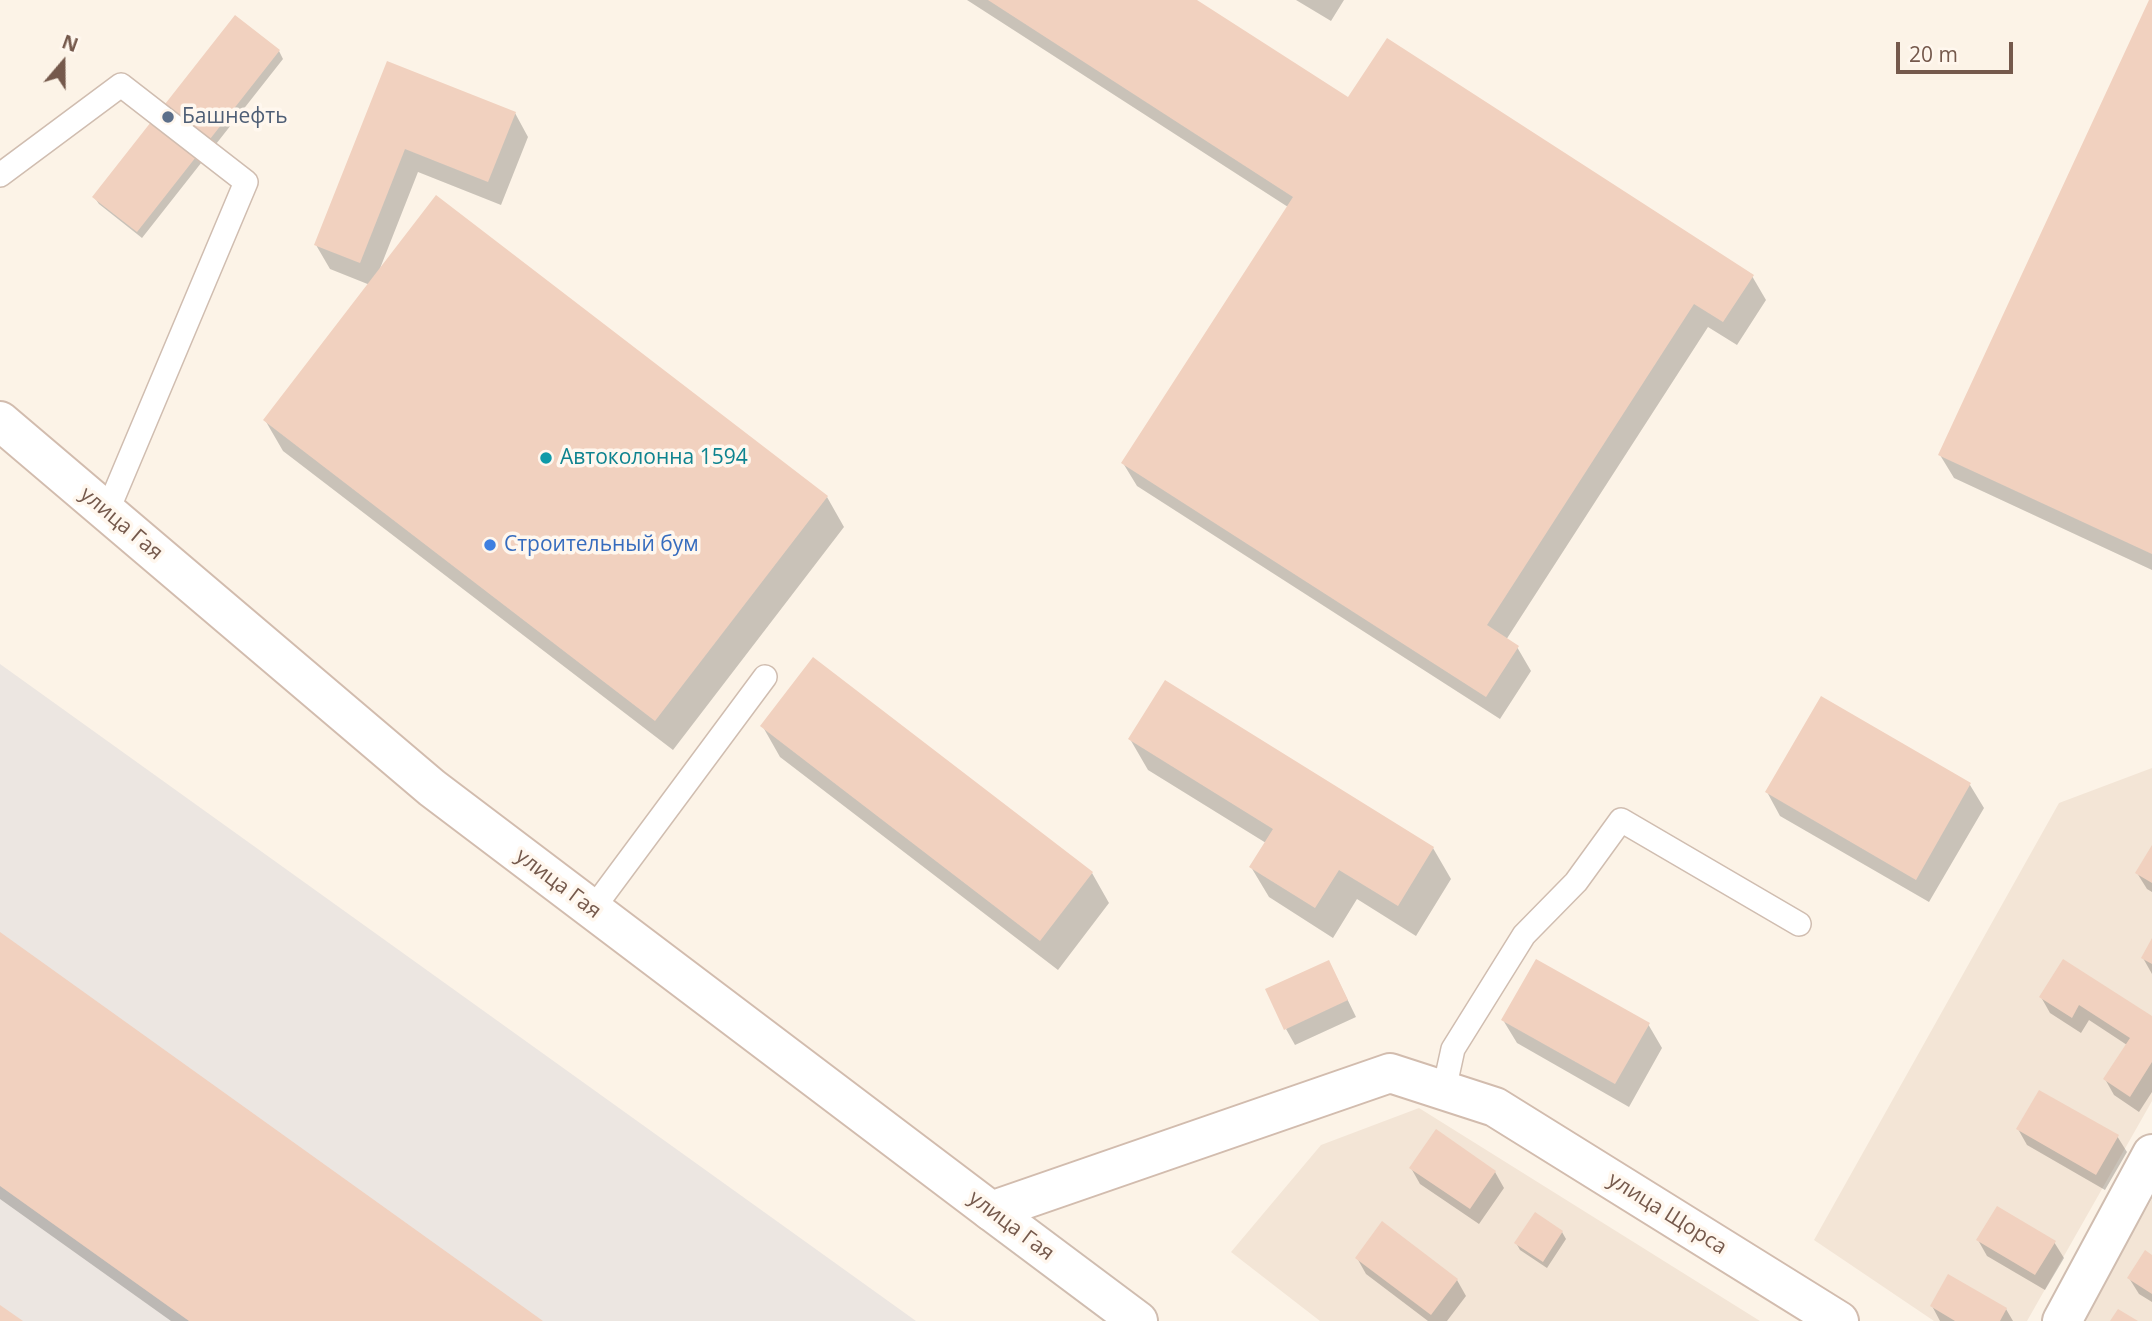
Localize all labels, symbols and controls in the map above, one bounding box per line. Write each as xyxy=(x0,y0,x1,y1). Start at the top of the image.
north arrow xyxy=(28,28,98,98)
text: N xyxy=(58,28,82,58)
scale bar xyxy=(1900,28,2017,72)
text: 20 m xyxy=(1909,40,1958,68)
place label: Башнефть xyxy=(182,104,288,130)
marker: Башнефть xyxy=(160,109,176,125)
place label: Автоколонна 1594 xyxy=(560,445,748,471)
marker: Автоколонна 1594 xyxy=(538,450,554,466)
street label: улица Гая xyxy=(74,482,168,566)
place label: Строительный бум xyxy=(504,532,699,558)
marker: Строительный бум xyxy=(482,537,498,553)
street label: улица Гая xyxy=(510,844,606,924)
street label: улица Щорса xyxy=(1603,1168,1731,1260)
street label: улица Гая xyxy=(963,1186,1059,1266)

